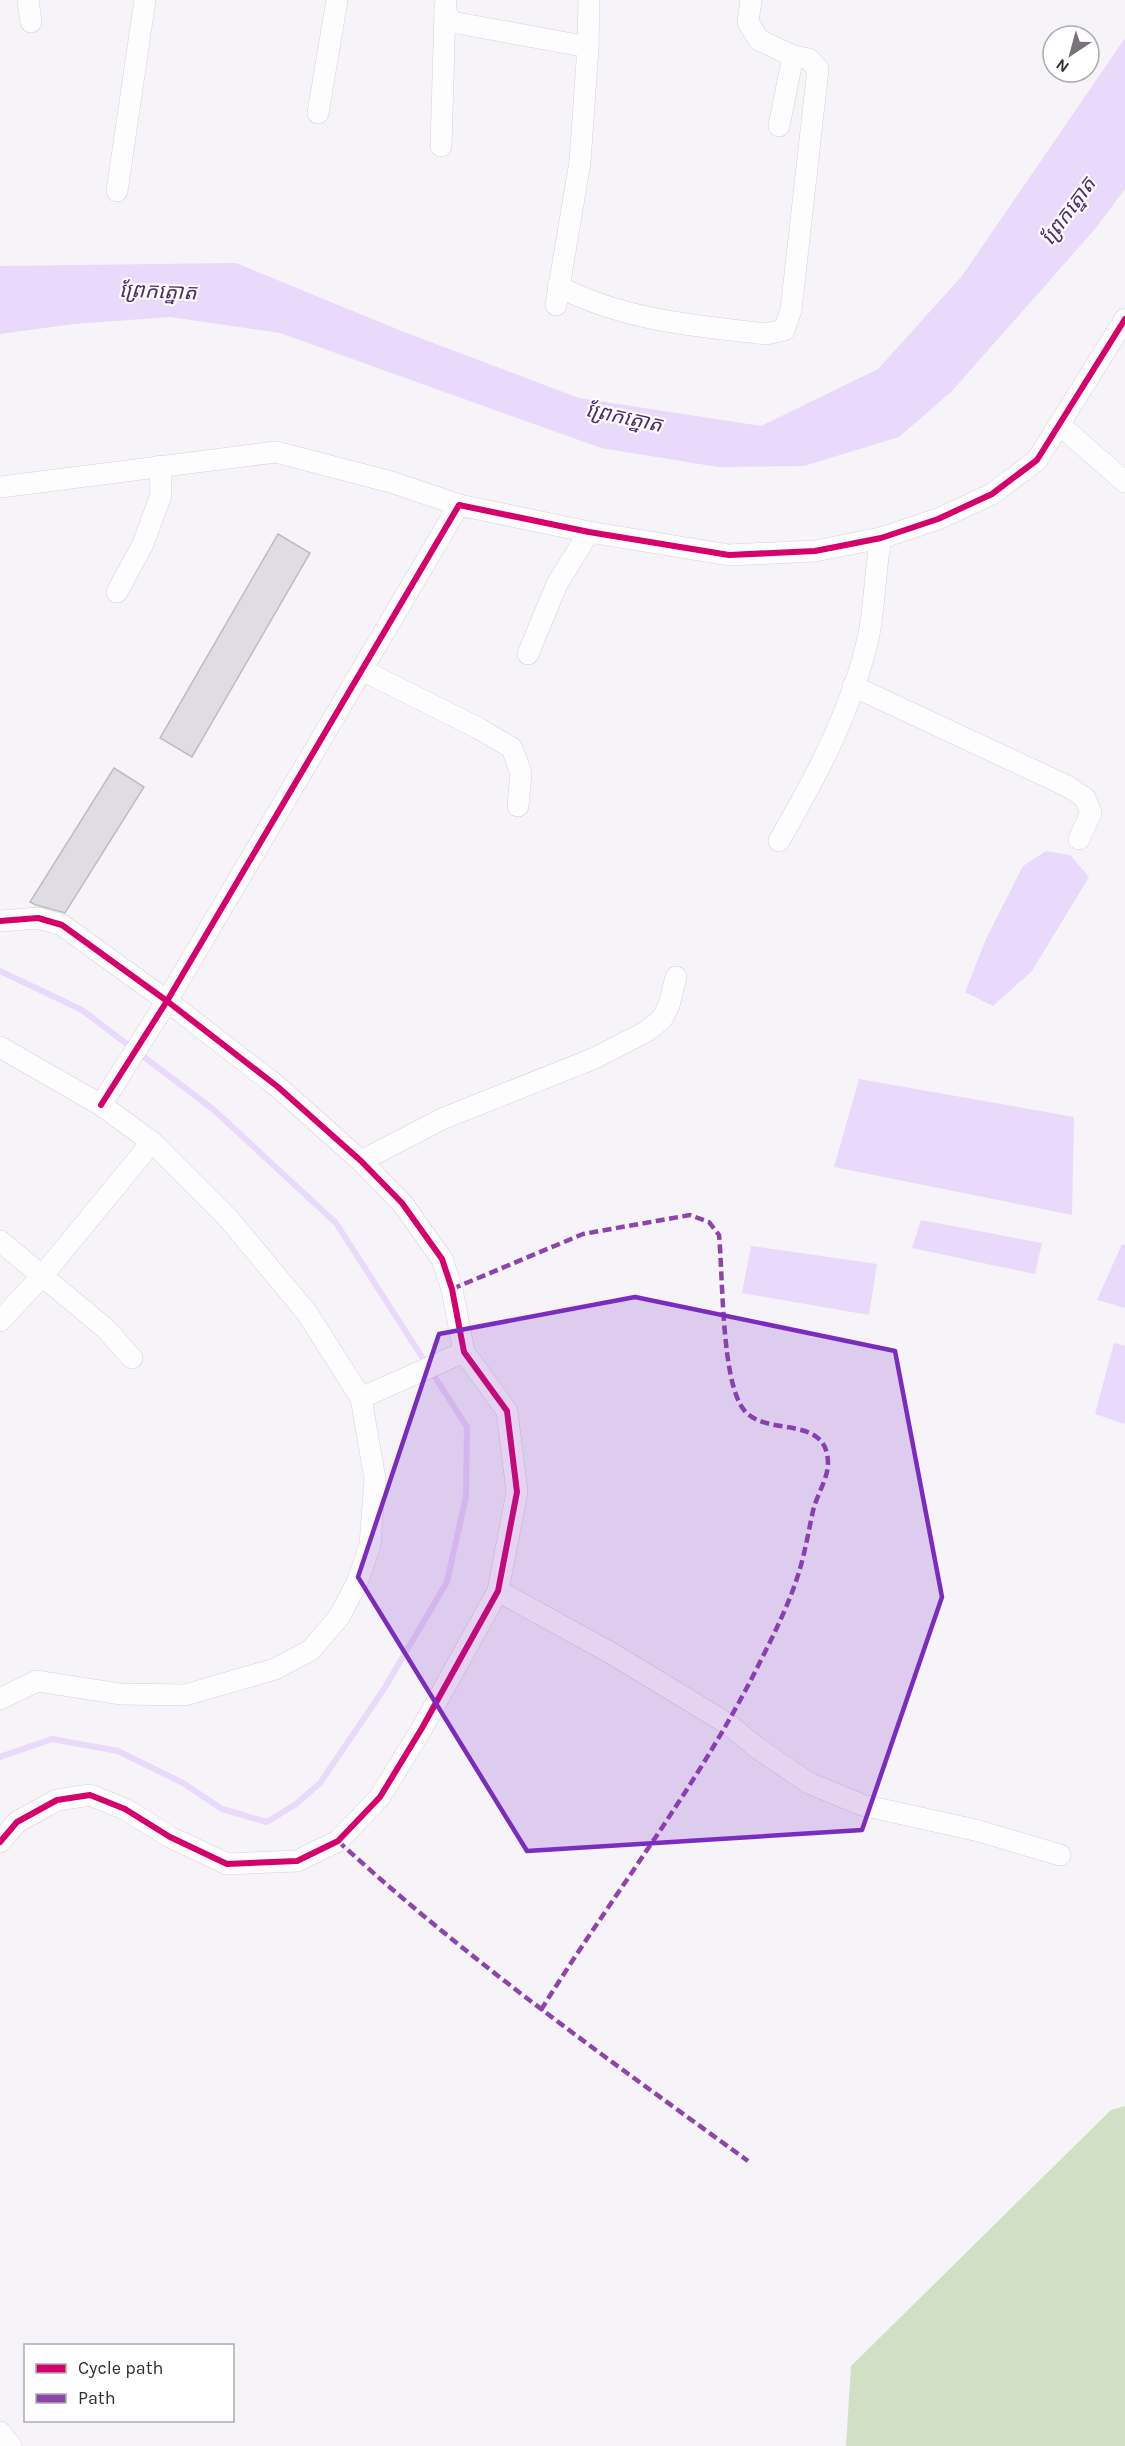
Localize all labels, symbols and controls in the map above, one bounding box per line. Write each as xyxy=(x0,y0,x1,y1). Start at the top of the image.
north arrow xyxy=(1041,24,1101,84)
text: N xyxy=(1052,55,1073,77)
water label: ព្រែកត្នោត xyxy=(1036,171,1103,250)
water label: ព្រែកត្នោត xyxy=(119,278,199,306)
water label: ព្រែកត្នោត xyxy=(583,397,666,439)
legend xyxy=(24,2344,234,2422)
text: Cycle path xyxy=(78,2357,163,2379)
text: Path xyxy=(78,2387,116,2409)

